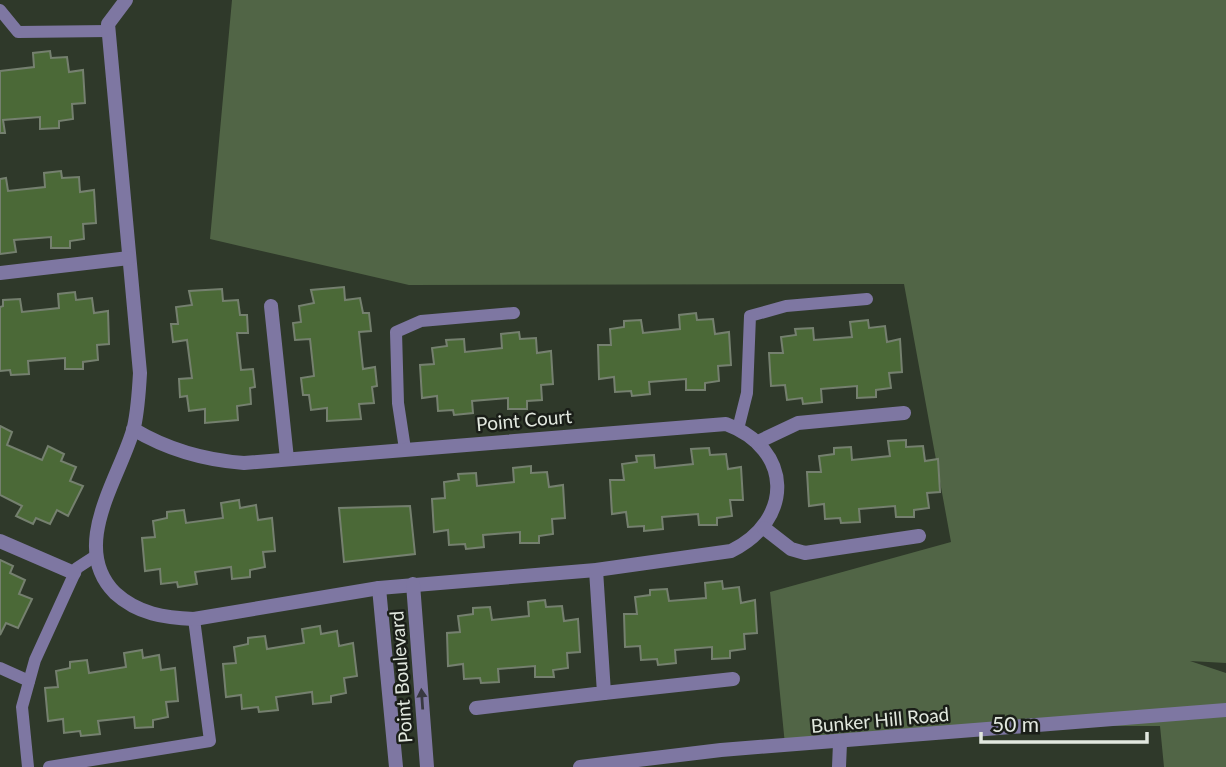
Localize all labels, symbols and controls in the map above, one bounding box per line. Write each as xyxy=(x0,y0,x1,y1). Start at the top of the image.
street label: Point Court xyxy=(475,404,573,435)
street label: Point Boulevard xyxy=(384,610,417,744)
one-way arrow xyxy=(416,688,427,710)
scale bar xyxy=(981,700,1147,744)
street label: Bunker Hill Road xyxy=(810,702,950,737)
text: 50 m xyxy=(992,711,1039,736)

